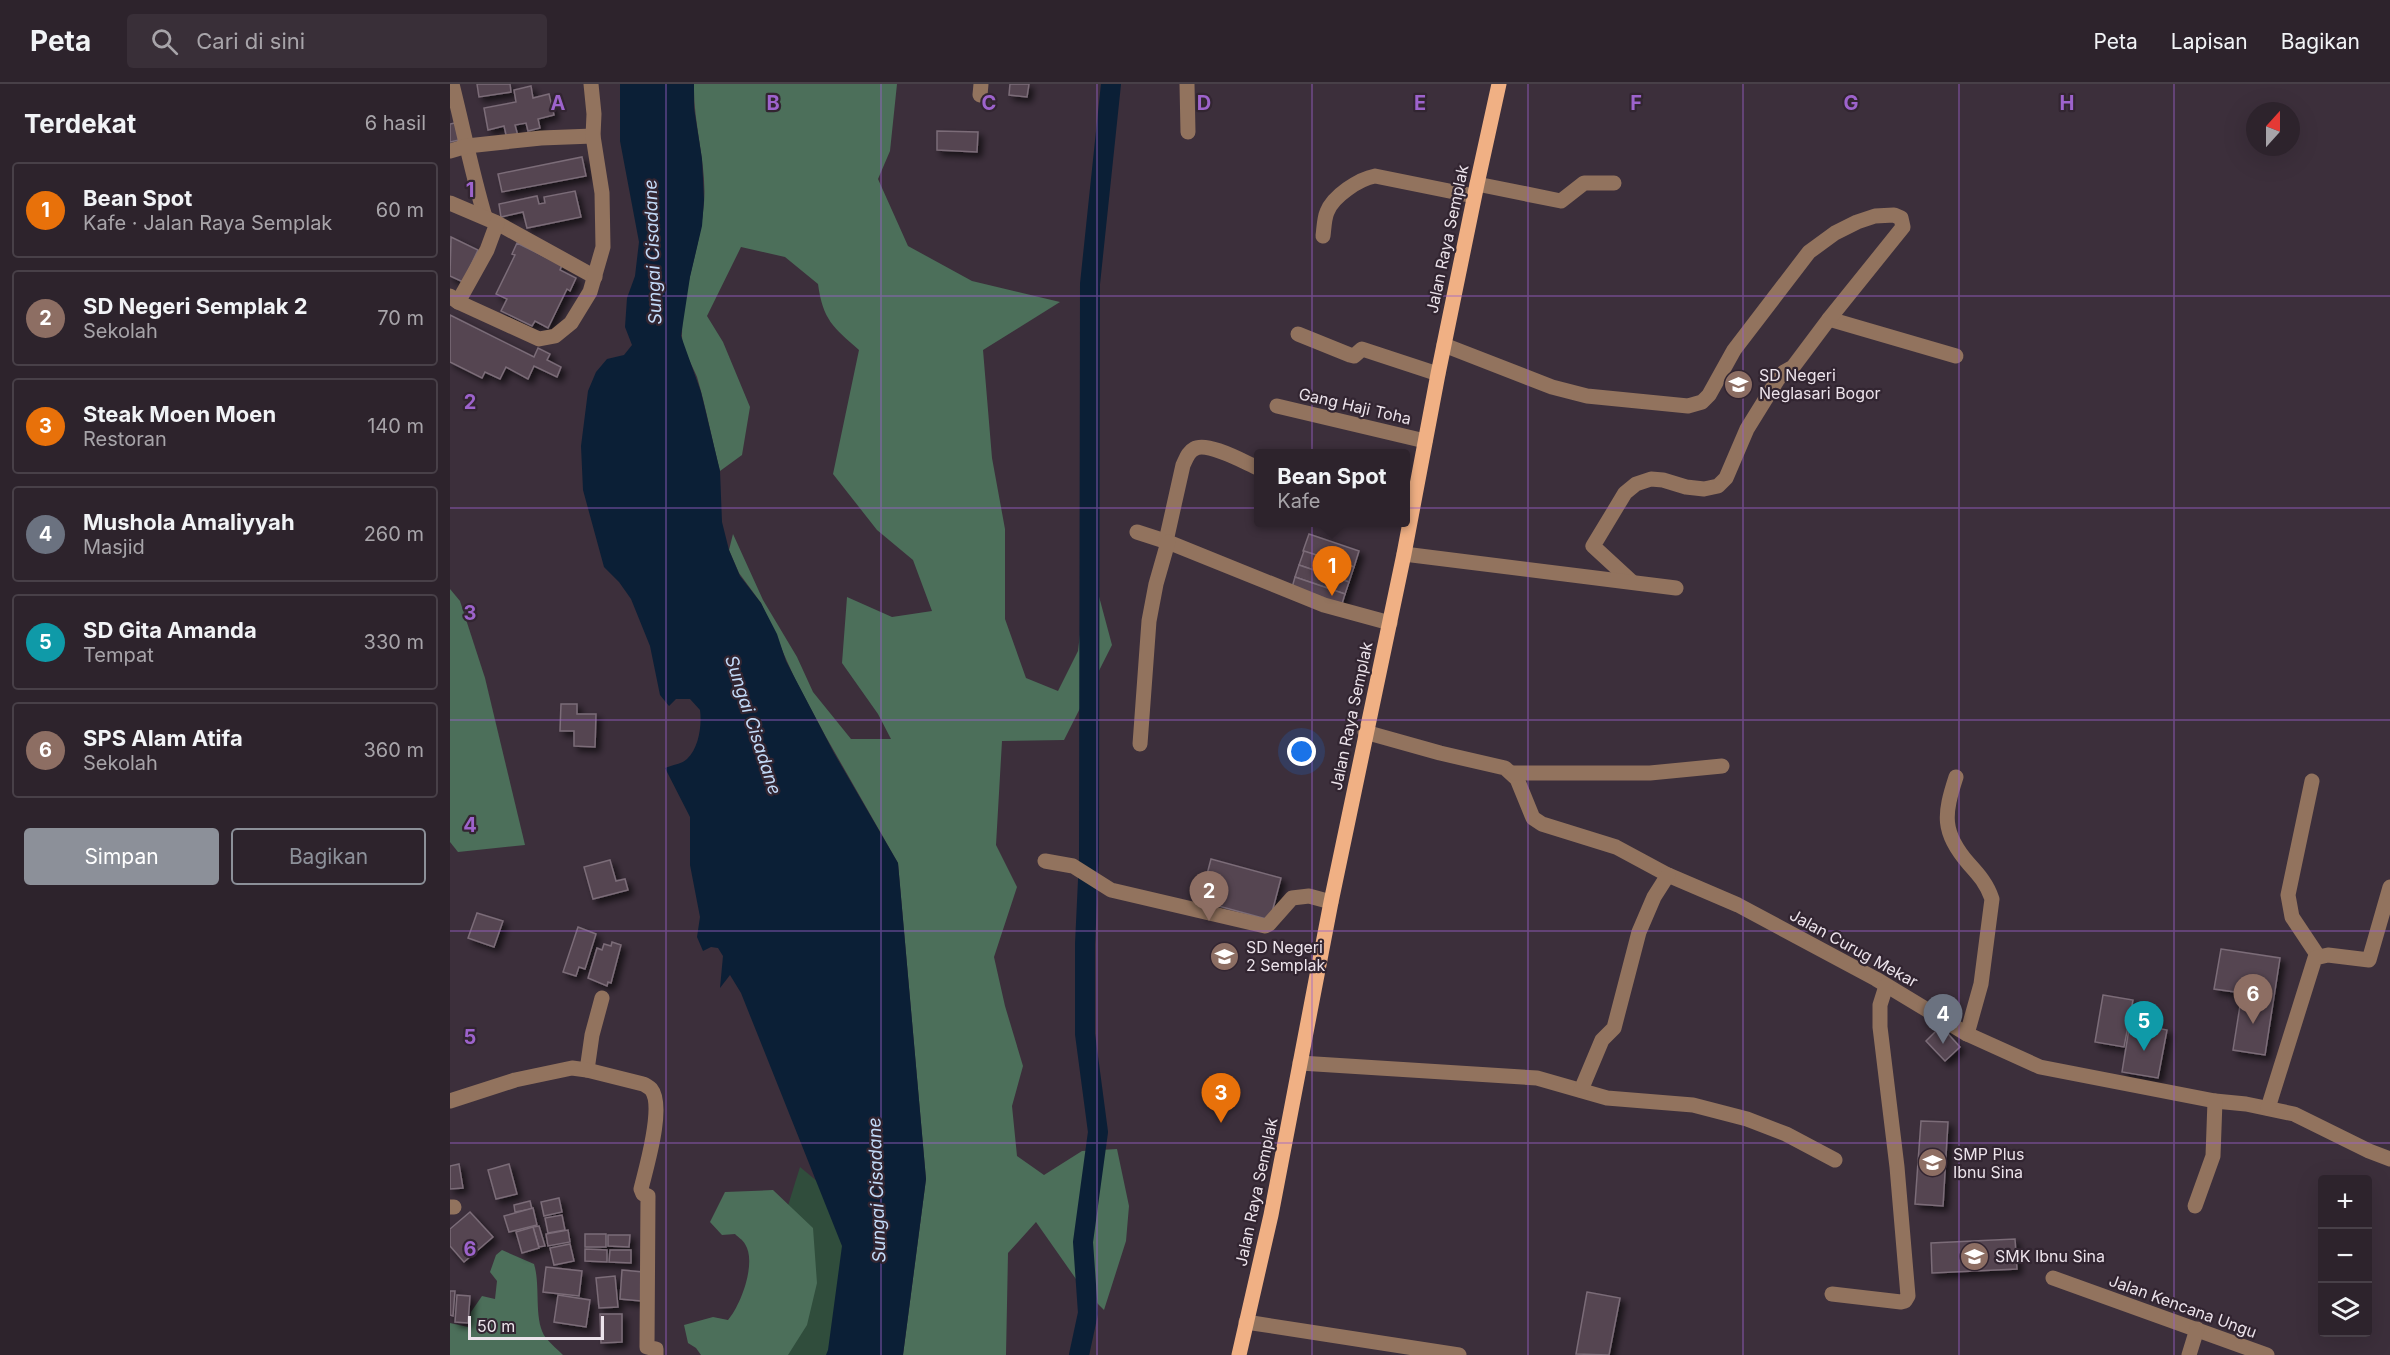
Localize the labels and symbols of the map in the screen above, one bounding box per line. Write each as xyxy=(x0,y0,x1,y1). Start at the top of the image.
text: A xyxy=(551,91,566,115)
text: B xyxy=(766,91,780,115)
text: C xyxy=(982,91,996,115)
text: D xyxy=(1197,91,1211,115)
text: E xyxy=(1414,91,1426,115)
text: F xyxy=(1630,91,1642,115)
text: G xyxy=(1843,91,1859,115)
text: H xyxy=(2060,91,2074,115)
north arrow xyxy=(2246,102,2300,156)
street label: Jalan Raya Semplak xyxy=(1421,163,1473,315)
text: 1 xyxy=(466,178,474,202)
water label: Sungai Cisadane xyxy=(639,179,666,325)
place label: SD Negeri Neglasari Bogor xyxy=(1759,365,1881,403)
school or university icon: SD Negeri Neglasari Bogor xyxy=(1722,368,1754,400)
street label: Gang Haji Toha xyxy=(1297,383,1413,429)
text: 2 xyxy=(464,390,476,414)
pin: 1 xyxy=(1312,546,1352,596)
text: 3 xyxy=(464,601,476,625)
street label: Jalan Raya Semplak xyxy=(1325,640,1377,792)
water label: Sungai Cisadane xyxy=(721,652,786,797)
your location xyxy=(1287,737,1316,766)
text: 4 xyxy=(463,813,477,837)
pin: 2 xyxy=(1190,872,1228,921)
street label: Jalan Curug Mekar xyxy=(1786,904,1922,992)
place label: SD Negeri 2 Semplak xyxy=(1246,937,1326,975)
school or university icon: SD Negeri 2 Semplak xyxy=(1209,940,1241,972)
pin: 6 xyxy=(2234,974,2272,1024)
pin: 4 xyxy=(1924,994,1962,1044)
pin: 5 xyxy=(2124,1002,2164,1051)
text: 5 xyxy=(464,1025,476,1049)
pin: 3 xyxy=(1202,1074,1240,1123)
street label: Jalan Raya Semplak xyxy=(1230,1116,1282,1268)
water label: Sungai Cisadane xyxy=(863,1117,890,1263)
place label: SMP Plus Ibnu Sina xyxy=(1953,1144,2024,1182)
school or university icon: SMP Plus Ibnu Sina xyxy=(1916,1147,1948,1179)
text: 6 xyxy=(464,1237,477,1261)
school or university icon: SMK Ibnu Sina xyxy=(1958,1240,1990,1272)
place label: SMK Ibnu Sina xyxy=(1995,1246,2105,1266)
street label: Jalan Kencana Ungu xyxy=(2106,1270,2260,1342)
scale bar xyxy=(468,1313,604,1340)

